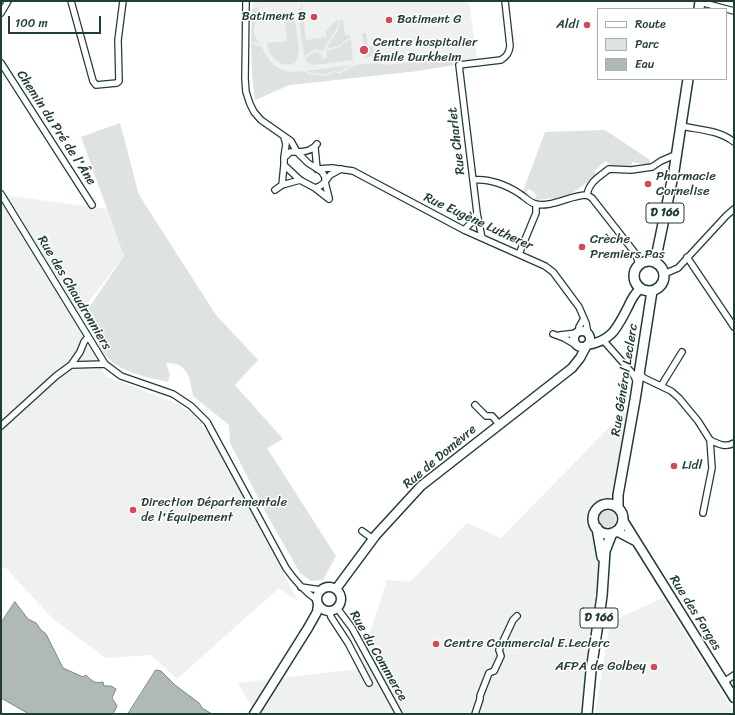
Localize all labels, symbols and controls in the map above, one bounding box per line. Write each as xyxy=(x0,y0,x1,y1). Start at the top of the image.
scale bar xyxy=(10,8,103,34)
legend xyxy=(597,8,727,80)
place label: Batiment B xyxy=(241,9,306,25)
text: 100 m xyxy=(15,12,48,34)
marker: Batiment B xyxy=(309,12,319,22)
place label: Batiment G xyxy=(397,12,461,28)
text: Route xyxy=(635,13,666,35)
marker: Batiment G xyxy=(384,15,394,25)
place label: Aldi xyxy=(556,17,579,33)
marker: Aldi xyxy=(582,20,592,30)
text: Parc xyxy=(635,33,659,55)
place label: Centre hospitalier Émile Durkheim xyxy=(373,35,477,66)
marker: Centre hospitalier Émile Durkheim xyxy=(358,44,370,56)
text: Eau xyxy=(635,53,654,75)
street label: Chemin du Pré de l'Âne xyxy=(13,68,99,188)
street label: Rue Charlet xyxy=(445,106,469,176)
place label: Pharmacie Cornelise xyxy=(656,169,716,200)
marker: Pharmacie Cornelise xyxy=(643,179,653,189)
street label: Rue Eugène Lutherer xyxy=(421,190,535,254)
road number: D 166 xyxy=(646,203,684,223)
place label: Crèche Premiers Pas xyxy=(590,232,665,263)
street label: Rue des Chaudronniers xyxy=(34,233,114,353)
marker: Crèche Premiers Pas xyxy=(577,242,587,252)
street label: Rue Général Leclerc xyxy=(608,323,642,437)
street label: Rue de Domèvre xyxy=(400,422,480,492)
place label: Lidl xyxy=(682,458,702,474)
marker: Lidl xyxy=(669,461,679,471)
place label: Direction Départementale de l'Équipement xyxy=(141,495,287,526)
marker: Direction Départementale de l'Équipement xyxy=(128,505,138,515)
street label: Rue des Forges xyxy=(666,573,724,653)
street label: Rue du Commerce xyxy=(346,608,410,704)
road number: D 166 xyxy=(580,608,618,628)
place label: Centre Commercial E.Leclerc xyxy=(444,636,610,652)
marker: Centre Commercial E.Leclerc xyxy=(431,639,441,649)
place label: AFPA de Golbey xyxy=(555,659,646,675)
marker: AFPA de Golbey xyxy=(649,662,659,672)

